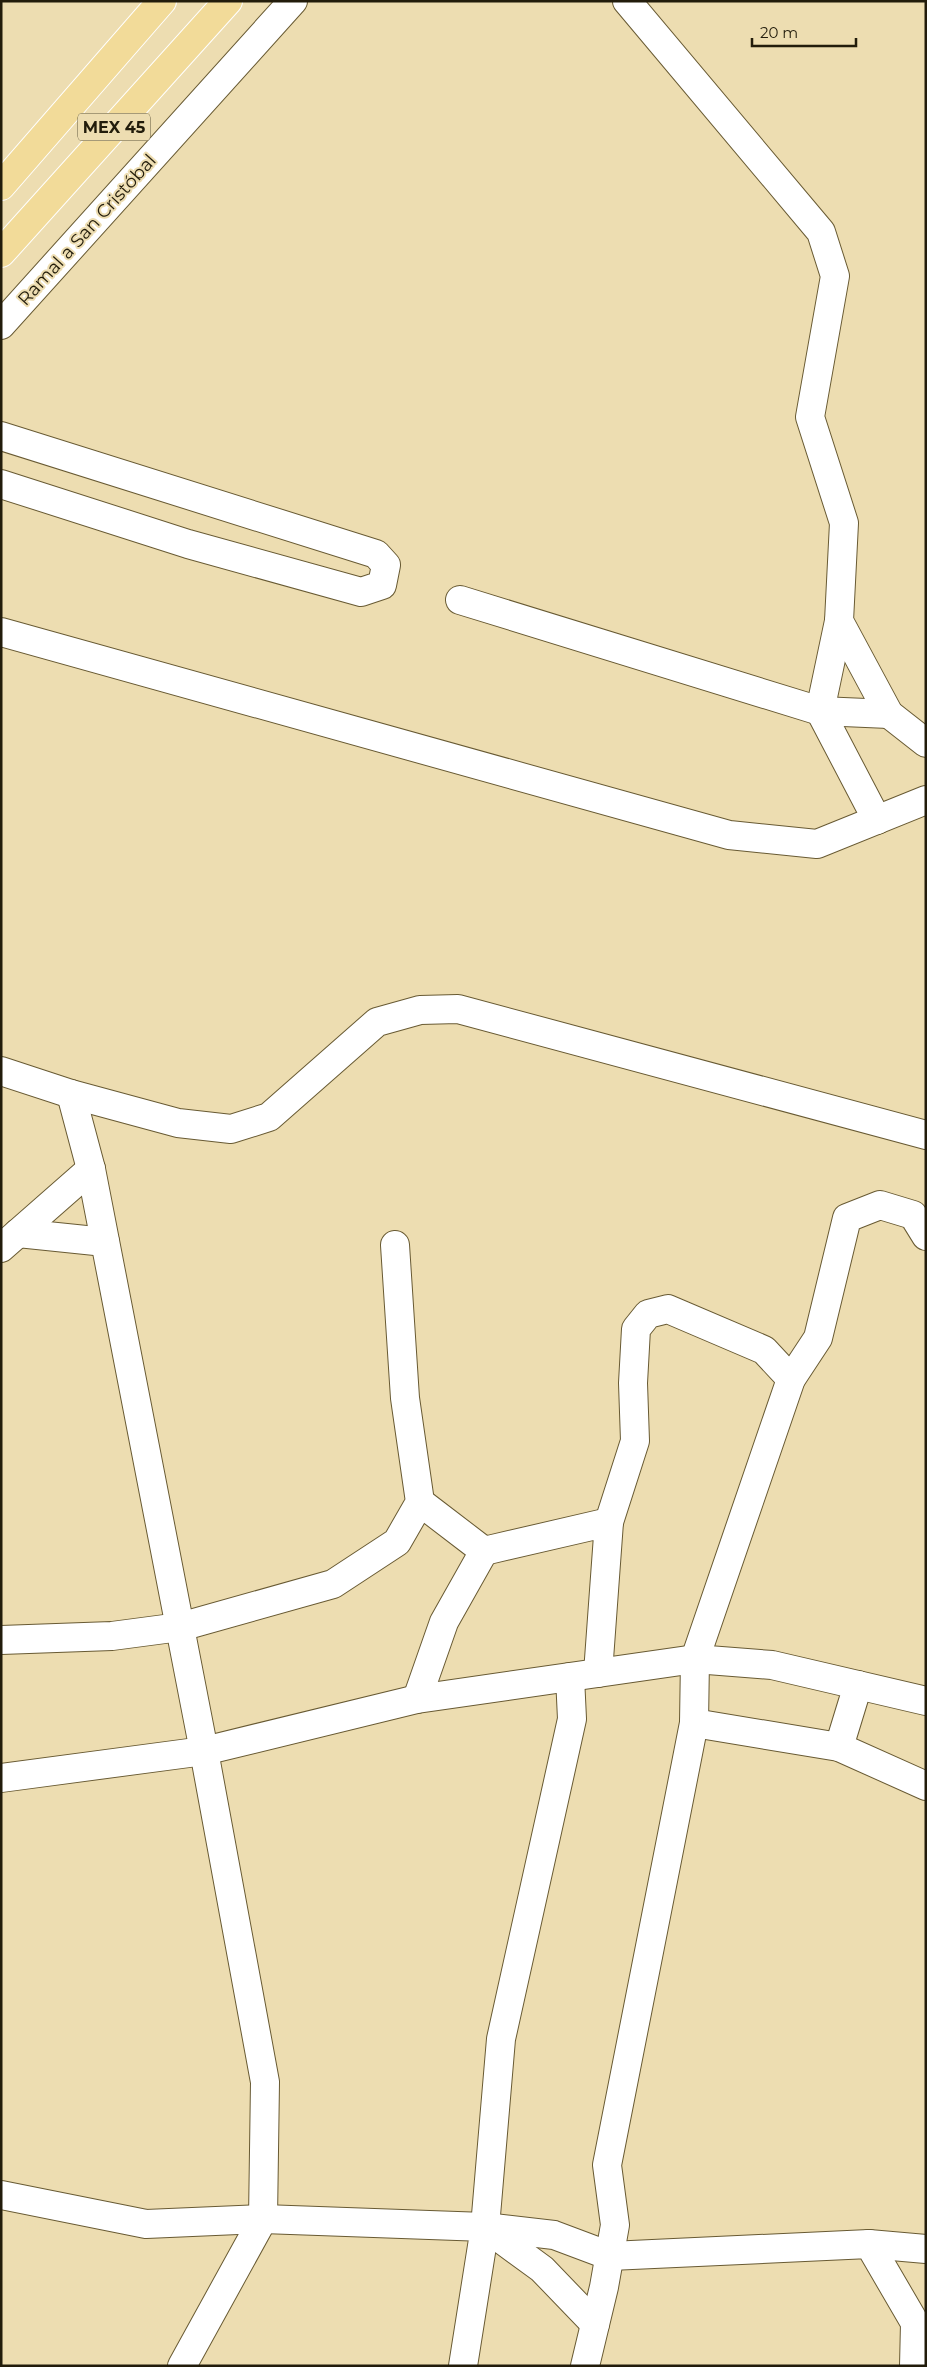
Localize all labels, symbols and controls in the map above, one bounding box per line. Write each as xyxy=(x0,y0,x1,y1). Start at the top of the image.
scale bar xyxy=(752,15,856,47)
text: 20 m xyxy=(760,23,798,42)
road number: MEX 45 xyxy=(78,114,150,140)
street label: Ramal a San Cristóbal xyxy=(13,150,161,310)

